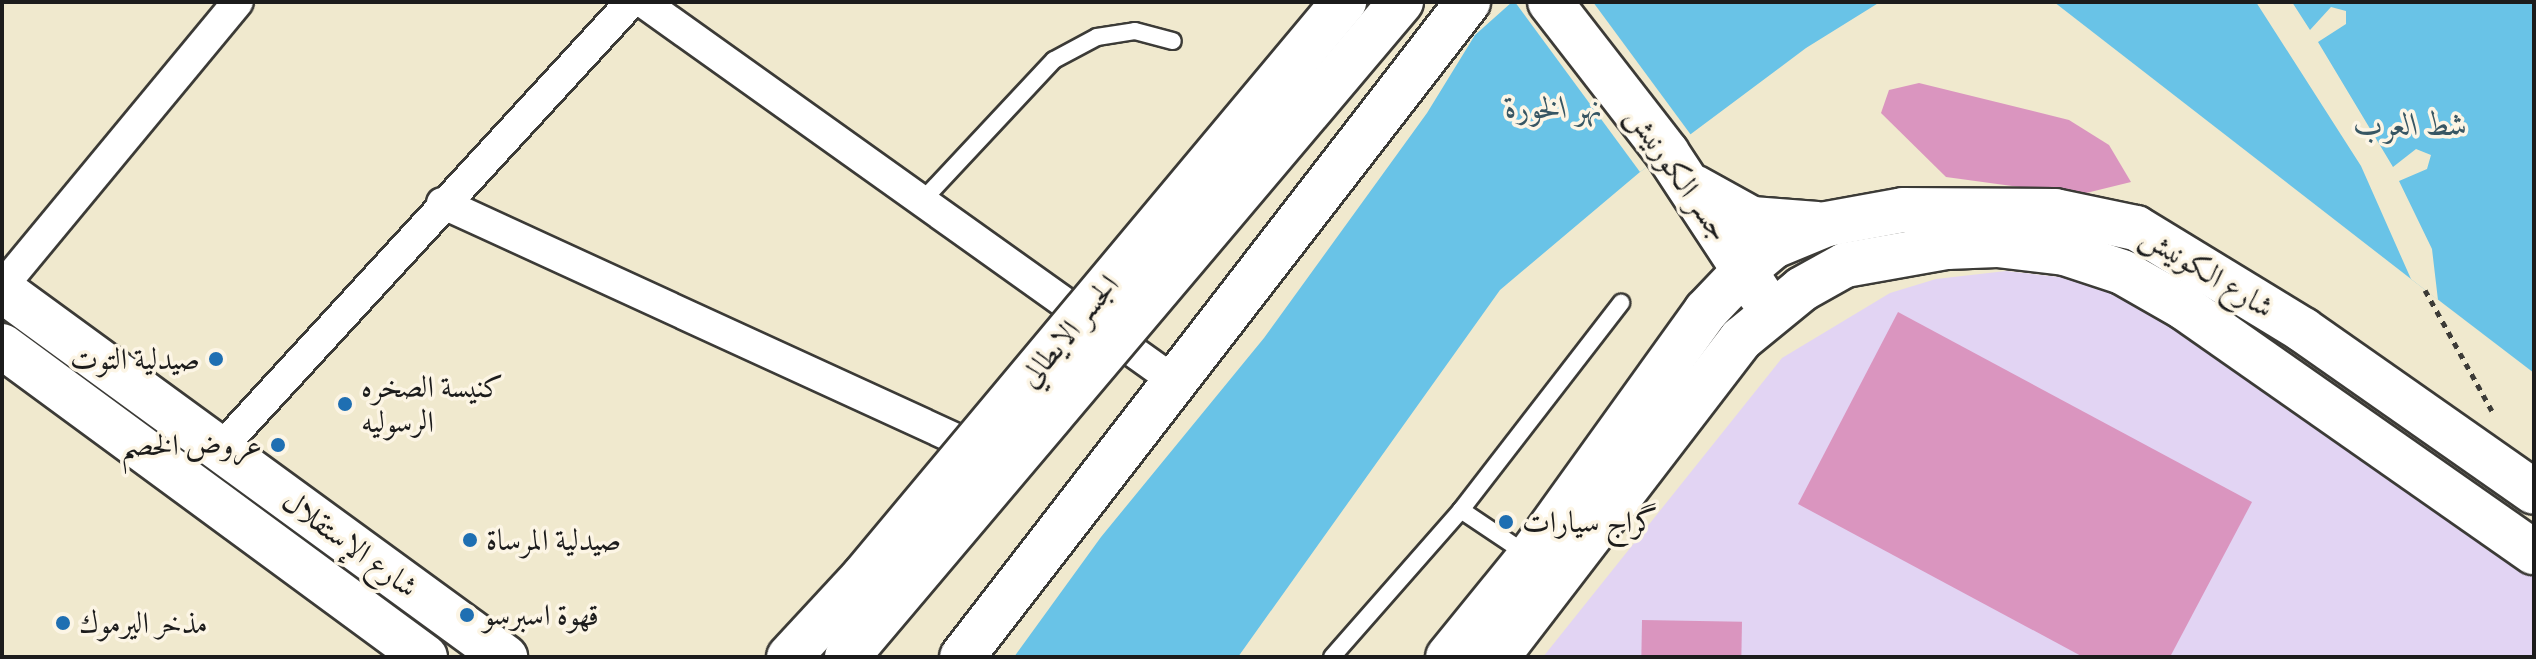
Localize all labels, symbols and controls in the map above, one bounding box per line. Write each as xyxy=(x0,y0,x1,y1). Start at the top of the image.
water label: نهر الخورة xyxy=(1505,89,1603,127)
street label: جسر الكورنيش xyxy=(1618,100,1738,248)
water label: شط العرب xyxy=(2354,106,2468,144)
street label: شارع الكونيش xyxy=(2134,218,2280,326)
street label: الجسر الايطالي xyxy=(1011,267,1127,395)
place label: صيدلية التوت xyxy=(70,341,200,377)
marker: صيدلية التوت xyxy=(207,350,225,368)
place label: كنيسة الصخره الرسوليه xyxy=(361,369,503,440)
marker: كنيسة الصخره الرسوليه xyxy=(336,395,354,413)
place label: عروض الخصم xyxy=(121,427,262,463)
marker: عروض الخصم xyxy=(269,436,287,454)
street label: شارع الإستقلال xyxy=(275,483,425,605)
place label: گراج سيارات xyxy=(1522,504,1658,540)
marker: گراج سيارات xyxy=(1497,513,1515,531)
place label: صيدلية المرساة xyxy=(486,522,621,558)
marker: صيدلية المرساة xyxy=(461,531,479,549)
place label: قهوة اسبرسو xyxy=(483,597,599,633)
place label: مذخر اليرموك xyxy=(79,605,208,641)
marker: قهوة اسبرسو xyxy=(458,606,476,624)
marker: مذخر اليرموك xyxy=(54,614,72,632)

